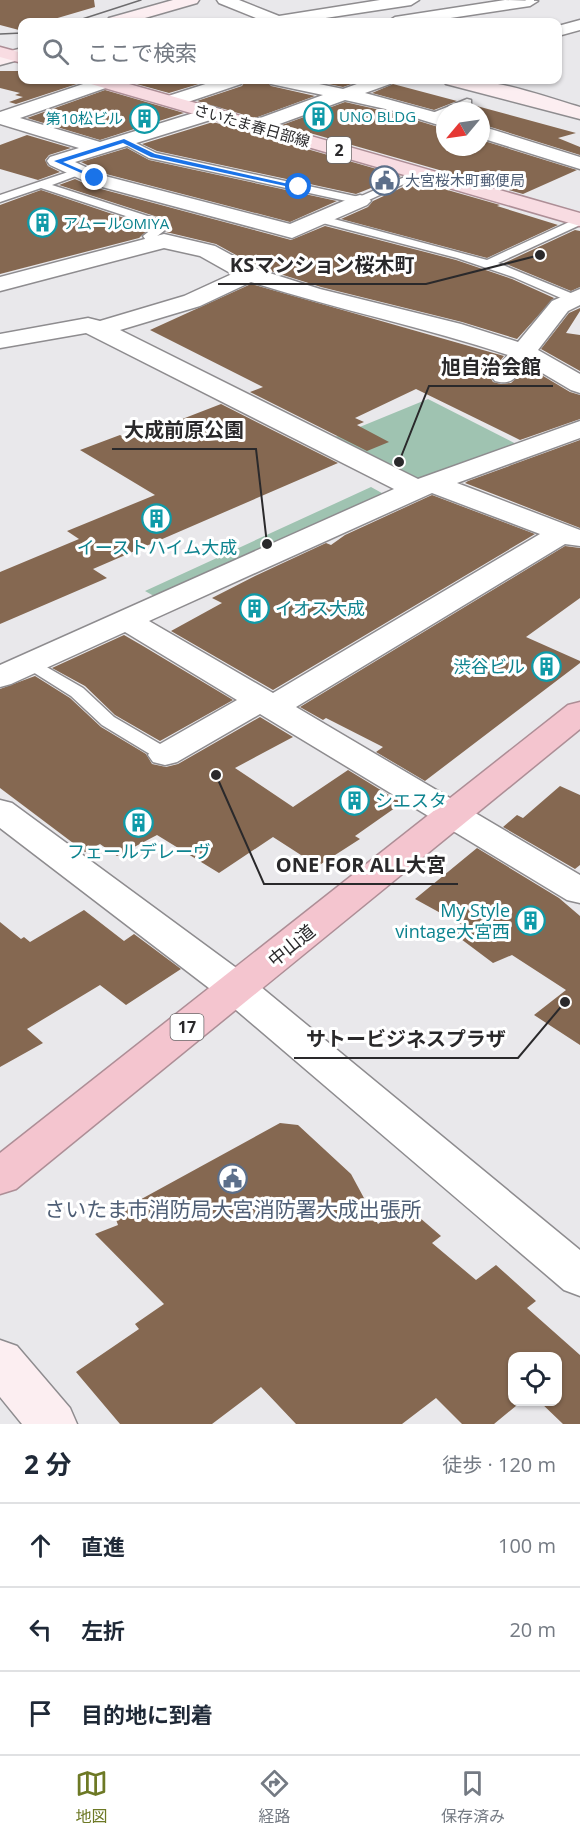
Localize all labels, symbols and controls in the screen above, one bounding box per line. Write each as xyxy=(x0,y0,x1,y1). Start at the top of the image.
search box xyxy=(18,18,562,84)
icon: search xyxy=(39,35,72,68)
text: ここで検索 xyxy=(87,37,197,67)
street label: さいたま春日部線 xyxy=(192,99,312,151)
building icon: UNO BLDG xyxy=(302,100,334,132)
building icon: 第10松ビル xyxy=(128,102,160,134)
north arrow xyxy=(436,102,490,156)
place label: UNO BLDG xyxy=(339,106,416,126)
place label: 第10松ビル xyxy=(46,108,123,128)
road number: 2 xyxy=(327,137,351,163)
route end xyxy=(81,164,107,190)
public building icon: 大宮桜木町郵便局 xyxy=(368,164,400,196)
place label: 大宮桜木町郵便局 xyxy=(405,170,525,190)
route start xyxy=(285,173,311,199)
building icon: アムールOMIYA xyxy=(26,207,58,239)
place label: アムールOMIYA xyxy=(63,213,170,233)
callout: KSマンション桜木町 xyxy=(218,246,426,284)
text: KSマンション桜木町 xyxy=(230,251,414,278)
callout: 旭自治会館 xyxy=(429,348,553,386)
text: 旭自治会館 xyxy=(441,353,541,380)
callout: 大成前原公園 xyxy=(112,411,256,449)
text: 大成前原公園 xyxy=(124,416,244,443)
building icon: イーストハイム大成 xyxy=(141,502,173,534)
place label: イーストハイム大成 xyxy=(77,535,237,559)
building icon: イオス大成 xyxy=(238,592,270,624)
place label: イオス大成 xyxy=(275,596,365,620)
building icon: 渋谷ビル xyxy=(530,650,562,682)
place label: 渋谷ビル xyxy=(453,654,525,678)
building icon: シエスタ xyxy=(338,784,370,816)
place label: シエスタ xyxy=(375,788,447,812)
building icon: フェールデレーヴ xyxy=(123,806,155,838)
place label: フェールデレーヴ xyxy=(67,839,211,863)
callout: ONE FOR ALL大宮 xyxy=(264,846,458,884)
text: ONE FOR ALL大宮 xyxy=(276,851,446,878)
place label: My Style vintage大宮西 xyxy=(395,898,510,943)
building icon: My Style vintage大宮西 xyxy=(515,904,547,936)
street label: 中山道 xyxy=(262,919,320,971)
road number: 17 xyxy=(170,1014,204,1040)
callout: サトービジネスプラザ xyxy=(294,1020,518,1058)
text: サトービジネスプラザ xyxy=(306,1025,506,1052)
public building icon: さいたま市消防局大宮消防署大成出張所 xyxy=(217,1162,249,1194)
place label: さいたま市消防局大宮消防署大成出張所 xyxy=(44,1195,422,1223)
map controls xyxy=(508,1352,562,1406)
button: locate xyxy=(508,1352,562,1406)
text: 2 分 xyxy=(24,1446,72,1482)
text: 徒歩 · 120 m xyxy=(442,1451,556,1478)
icon: ahead xyxy=(24,1529,57,1562)
text: 直進 xyxy=(81,1531,125,1561)
text: 100 m xyxy=(498,1532,556,1559)
icon: left xyxy=(24,1613,57,1646)
text: 左折 xyxy=(81,1615,125,1645)
text: 20 m xyxy=(509,1616,556,1643)
icon: arrive xyxy=(24,1697,57,1730)
text: 目的地に到着 xyxy=(81,1699,213,1729)
tab: 地図 xyxy=(75,1767,108,1827)
tab: 経路 xyxy=(258,1767,291,1827)
tab: 保存済み xyxy=(441,1767,505,1827)

